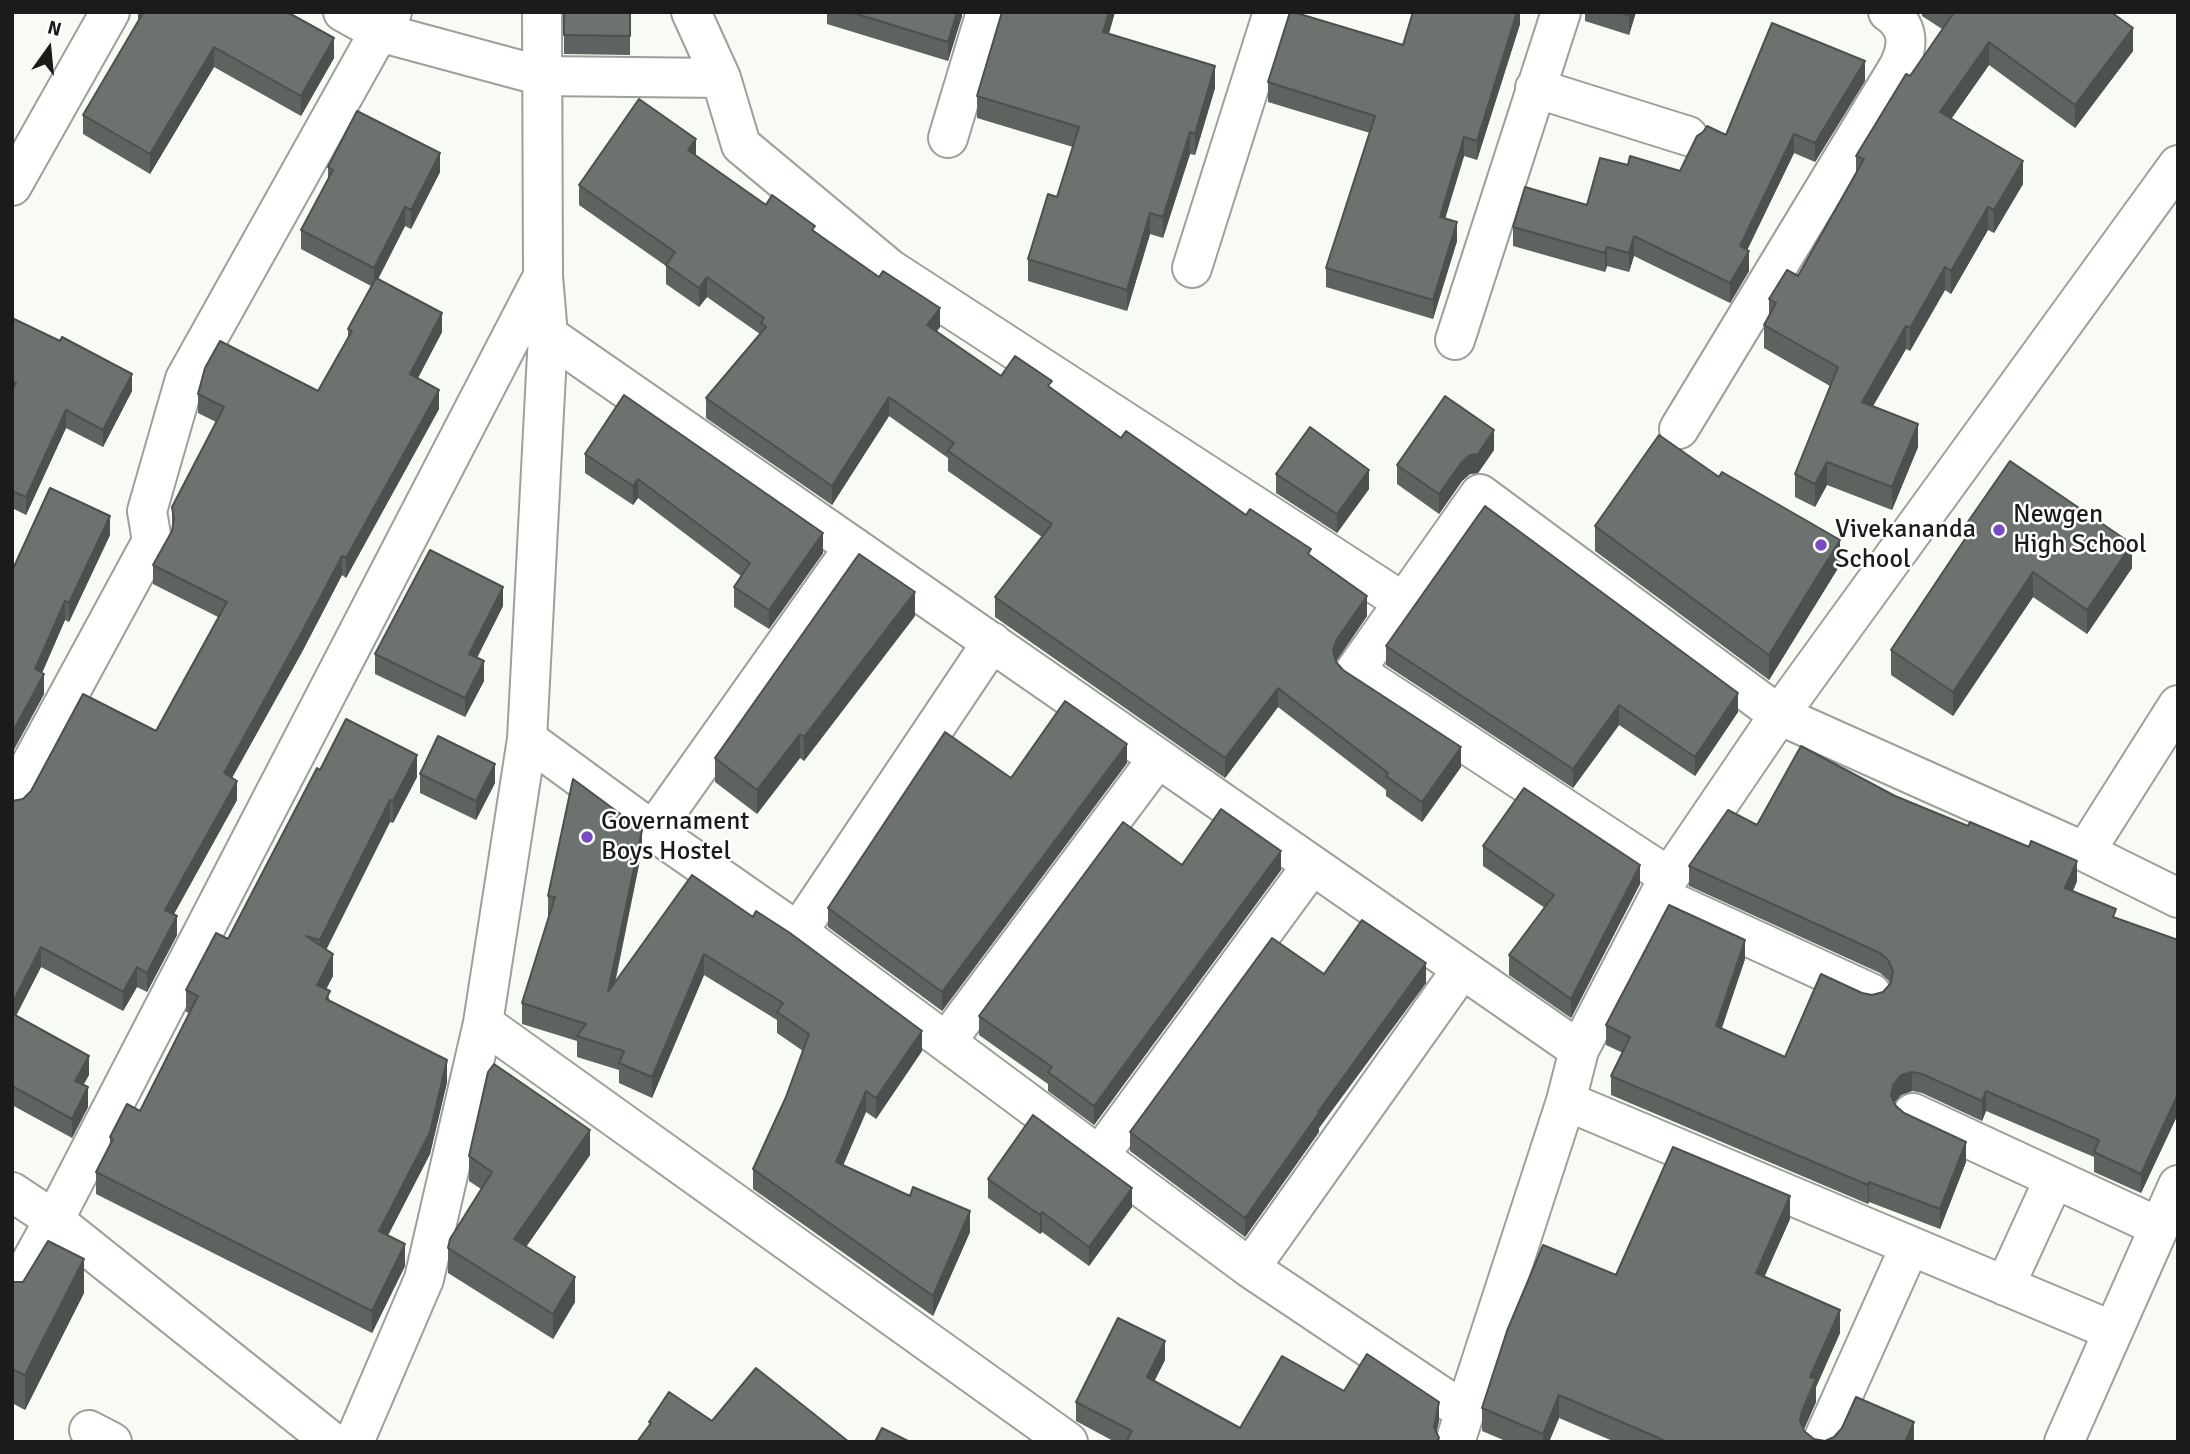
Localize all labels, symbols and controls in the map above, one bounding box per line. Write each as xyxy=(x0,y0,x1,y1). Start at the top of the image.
north arrow xyxy=(14,14,84,84)
text: N xyxy=(45,15,64,42)
place label: Newgen High School xyxy=(2013,499,2147,560)
place label: Vivekananda School xyxy=(1835,514,1976,576)
marker: Newgen High School xyxy=(1991,522,2007,538)
marker: Vivekananda School xyxy=(1813,537,1829,553)
place label: Governament Boys Hostel xyxy=(601,806,749,868)
marker: Governament Boys Hostel xyxy=(579,829,595,845)

